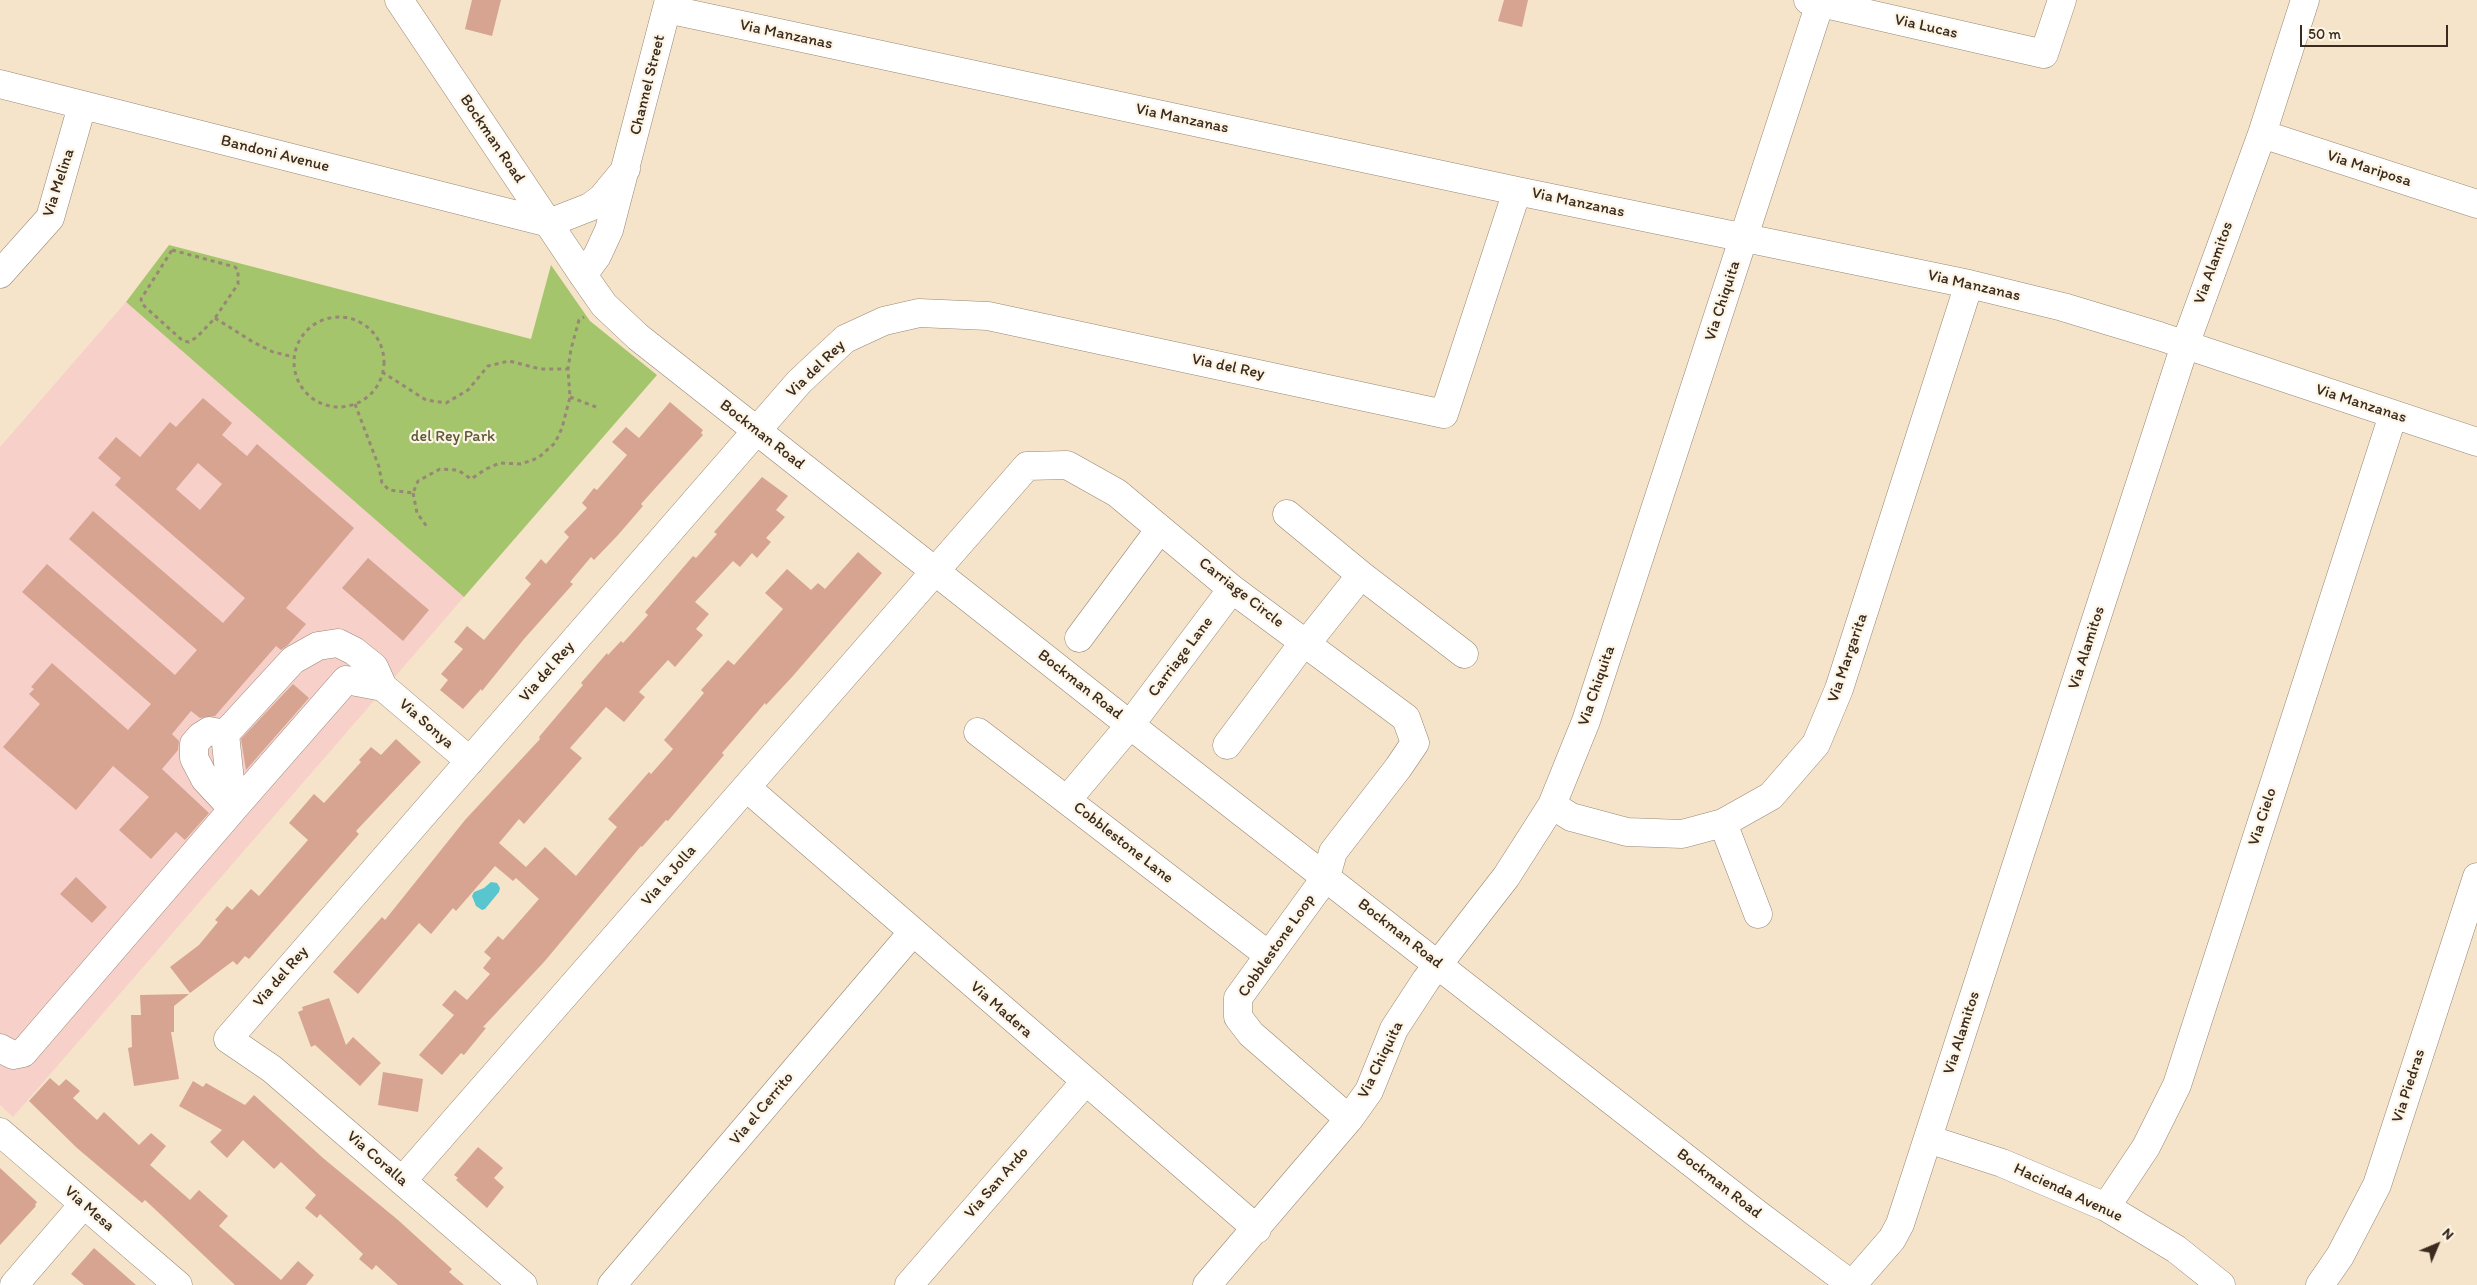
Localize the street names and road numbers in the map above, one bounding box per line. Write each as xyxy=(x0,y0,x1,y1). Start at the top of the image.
street label: Via Lucas xyxy=(1893,10,1959,44)
street label: Via Manzanas xyxy=(738,16,834,54)
street label: Channel Street xyxy=(626,33,670,137)
street label: Bockman Road xyxy=(455,91,529,187)
street label: Via Manzanas xyxy=(1134,100,1230,138)
street label: Bandoni Avenue xyxy=(219,131,331,177)
street label: Via Melina xyxy=(39,146,79,220)
street label: Via Mariposa xyxy=(2324,146,2414,192)
street label: Via Manzanas xyxy=(1530,184,1626,222)
street label: Via Alamitos xyxy=(2190,219,2238,307)
street label: Via Chiquita xyxy=(1701,258,1745,344)
street label: Via Manzanas xyxy=(1926,266,2022,306)
street label: Via del Rey xyxy=(783,336,849,402)
street label: Via del Rey xyxy=(1190,350,1266,384)
street label: Via Manzanas xyxy=(2313,380,2409,428)
street label: Bockman Road xyxy=(716,396,808,474)
street label: Carriage Circle xyxy=(1195,554,1287,632)
street label: Via Alamitos xyxy=(2065,604,2109,692)
street label: Via Margarita xyxy=(1824,611,1872,705)
street label: Carriage Lane xyxy=(1144,613,1218,701)
street label: Via del Rey xyxy=(515,638,579,706)
street label: Via Chiquita xyxy=(1574,643,1620,729)
street label: Bockman Road xyxy=(1034,646,1126,724)
street label: Via Sonya xyxy=(395,695,457,753)
street label: Via Cielo xyxy=(2245,786,2281,848)
street label: Cobblestone Lane xyxy=(1069,798,1177,888)
street label: Via la Jolla xyxy=(637,842,701,910)
street label: Cobblestone Loop xyxy=(1234,891,1320,1001)
street label: Bockman Road xyxy=(1354,895,1446,973)
street label: Via del Rey xyxy=(249,943,313,1011)
street label: Via Madera xyxy=(966,978,1036,1042)
street label: Via Alamitos xyxy=(1940,989,1984,1077)
street label: Via Chiquita xyxy=(1354,1018,1408,1102)
street label: Via Piedras xyxy=(2388,1047,2430,1125)
street label: Via el Cerrito xyxy=(726,1069,798,1149)
street label: Via Coralla xyxy=(342,1127,412,1191)
street label: Via San Ardo xyxy=(961,1143,1033,1223)
street label: Bockman Road xyxy=(1673,1145,1765,1223)
street label: Hacienda Avenue xyxy=(2011,1159,2125,1227)
street label: Via Mesa xyxy=(60,1182,118,1236)

